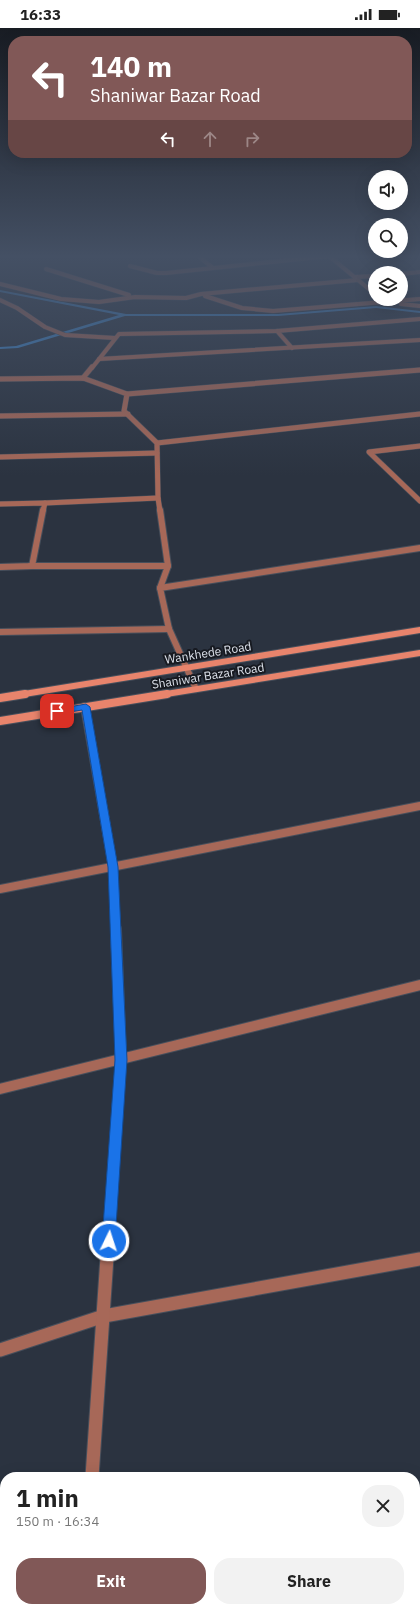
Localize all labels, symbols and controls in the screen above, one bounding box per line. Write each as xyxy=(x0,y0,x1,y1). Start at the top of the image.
text: 16:33 xyxy=(20,5,61,24)
text: 140 m xyxy=(90,48,172,85)
icon: left xyxy=(24,52,76,104)
text: Shaniwar Bazar Road xyxy=(90,84,261,107)
icon: left xyxy=(157,128,179,150)
icon: ahead xyxy=(199,128,221,150)
icon: right xyxy=(241,128,263,150)
map controls xyxy=(368,170,408,306)
button: sound xyxy=(368,170,408,210)
button: search xyxy=(368,218,408,258)
button: layers xyxy=(368,266,408,306)
street label: Wankhede Road xyxy=(164,638,252,667)
street label: Shaniwar Bazar Road xyxy=(151,659,265,692)
pin xyxy=(40,694,74,728)
icon: arrive xyxy=(46,700,68,722)
position arrow xyxy=(88,1220,130,1262)
text: 1 min xyxy=(16,1482,79,1514)
button: close xyxy=(362,1485,404,1527)
text: 150 m · 16:34 xyxy=(16,1513,99,1530)
button: Exit xyxy=(16,1558,206,1604)
button: Share xyxy=(214,1558,404,1604)

